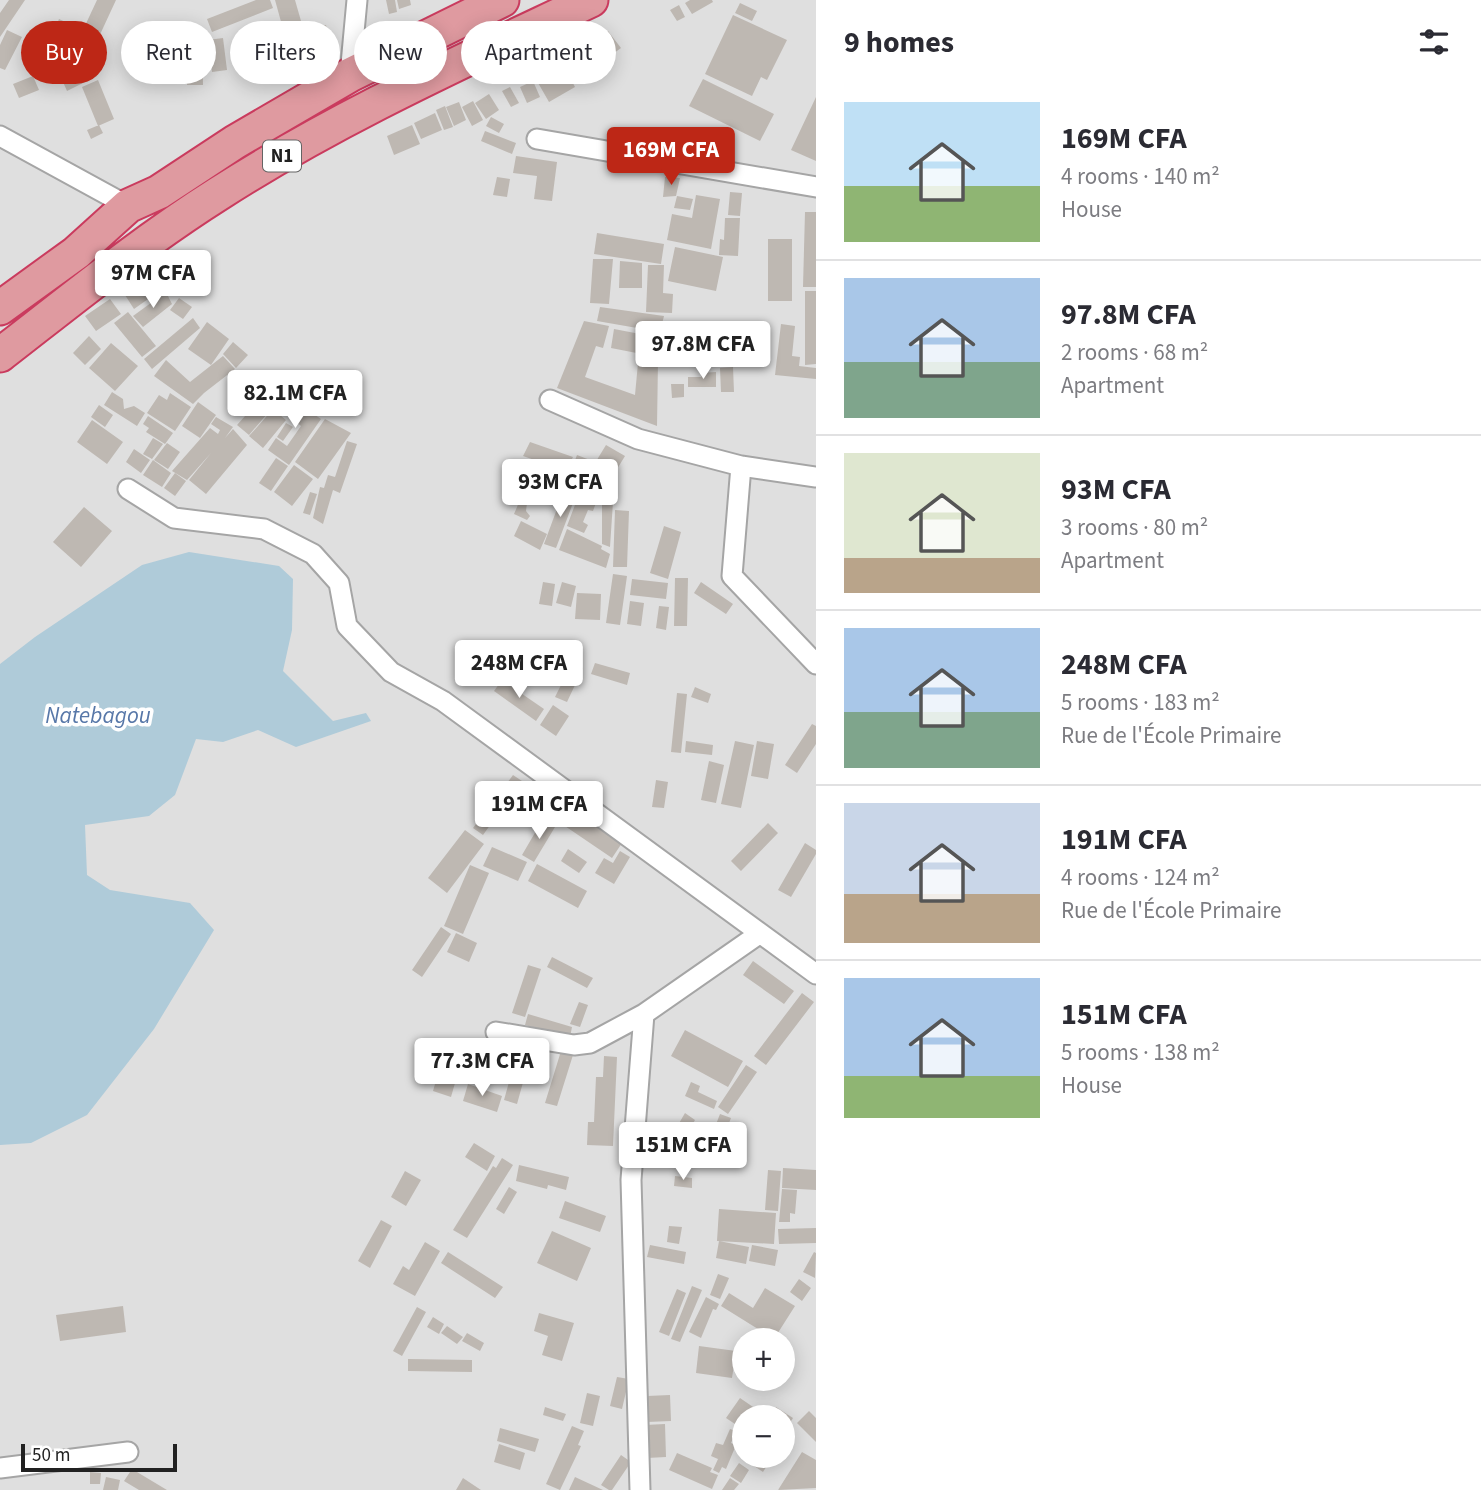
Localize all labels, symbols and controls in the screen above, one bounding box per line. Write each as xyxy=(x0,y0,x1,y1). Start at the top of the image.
chip: Buy xyxy=(21,21,107,84)
chip: Rent xyxy=(121,21,216,84)
chip: Filters xyxy=(230,21,340,84)
chip: New xyxy=(354,21,447,84)
chip: Apartment xyxy=(461,21,616,84)
text: 9 homes xyxy=(844,21,954,64)
icon: filters xyxy=(1415,23,1453,61)
text: 169M CFA xyxy=(1061,117,1187,160)
pin: 169M CFA xyxy=(599,128,743,187)
icon: home xyxy=(900,130,984,214)
text: 169M CFA xyxy=(623,133,719,166)
road number: N1 xyxy=(263,140,301,172)
text: 4 rooms · 140 m² xyxy=(1061,160,1220,193)
text: House xyxy=(1061,193,1122,226)
pin: 97M CFA xyxy=(88,250,218,310)
text: 97M CFA xyxy=(111,256,195,289)
text: 97.8M CFA xyxy=(1061,293,1196,336)
icon: home xyxy=(900,306,984,390)
pin: 97.8M CFA xyxy=(623,322,783,381)
text: 97.8M CFA xyxy=(651,327,755,360)
text: 2 rooms · 68 m² xyxy=(1061,336,1208,369)
text: Apartment xyxy=(1061,369,1164,402)
pin: 82.1M CFA xyxy=(215,370,375,430)
text: 82.1M CFA xyxy=(243,376,347,409)
pin: 93M CFA xyxy=(495,460,625,519)
text: 93M CFA xyxy=(518,465,602,498)
text: 93M CFA xyxy=(1061,468,1171,511)
icon: home xyxy=(900,481,984,565)
text: 3 rooms · 80 m² xyxy=(1061,511,1208,544)
text: Apartment xyxy=(1061,544,1164,577)
pin: 248M CFA xyxy=(447,640,591,700)
text: 248M CFA xyxy=(1061,643,1187,686)
text: 248M CFA xyxy=(471,646,567,679)
icon: home xyxy=(900,656,984,740)
text: 5 rooms · 183 m² xyxy=(1061,686,1220,719)
water label: Natebagou xyxy=(45,699,151,732)
text: Rue de l'École Primaire xyxy=(1061,719,1281,752)
pin: 191M CFA xyxy=(467,782,611,841)
text: 191M CFA xyxy=(491,787,587,820)
text: 191M CFA xyxy=(1061,818,1187,861)
icon: home xyxy=(900,831,984,915)
text: 4 rooms · 124 m² xyxy=(1061,861,1220,894)
text: Rue de l'École Primaire xyxy=(1061,894,1281,927)
text: 151M CFA xyxy=(1061,993,1187,1036)
icon: home xyxy=(900,1006,984,1090)
text: 5 rooms · 138 m² xyxy=(1061,1036,1220,1069)
pin: 77.3M CFA xyxy=(402,1038,562,1098)
text: 77.3M CFA xyxy=(430,1044,534,1077)
text: House xyxy=(1061,1069,1122,1102)
pin: 151M CFA xyxy=(611,1122,755,1182)
text: 151M CFA xyxy=(635,1128,731,1161)
map controls xyxy=(732,1328,795,1468)
button: + xyxy=(732,1328,795,1391)
button: − xyxy=(732,1405,795,1468)
scale bar xyxy=(21,1441,177,1473)
text: 50 m xyxy=(32,1442,70,1469)

